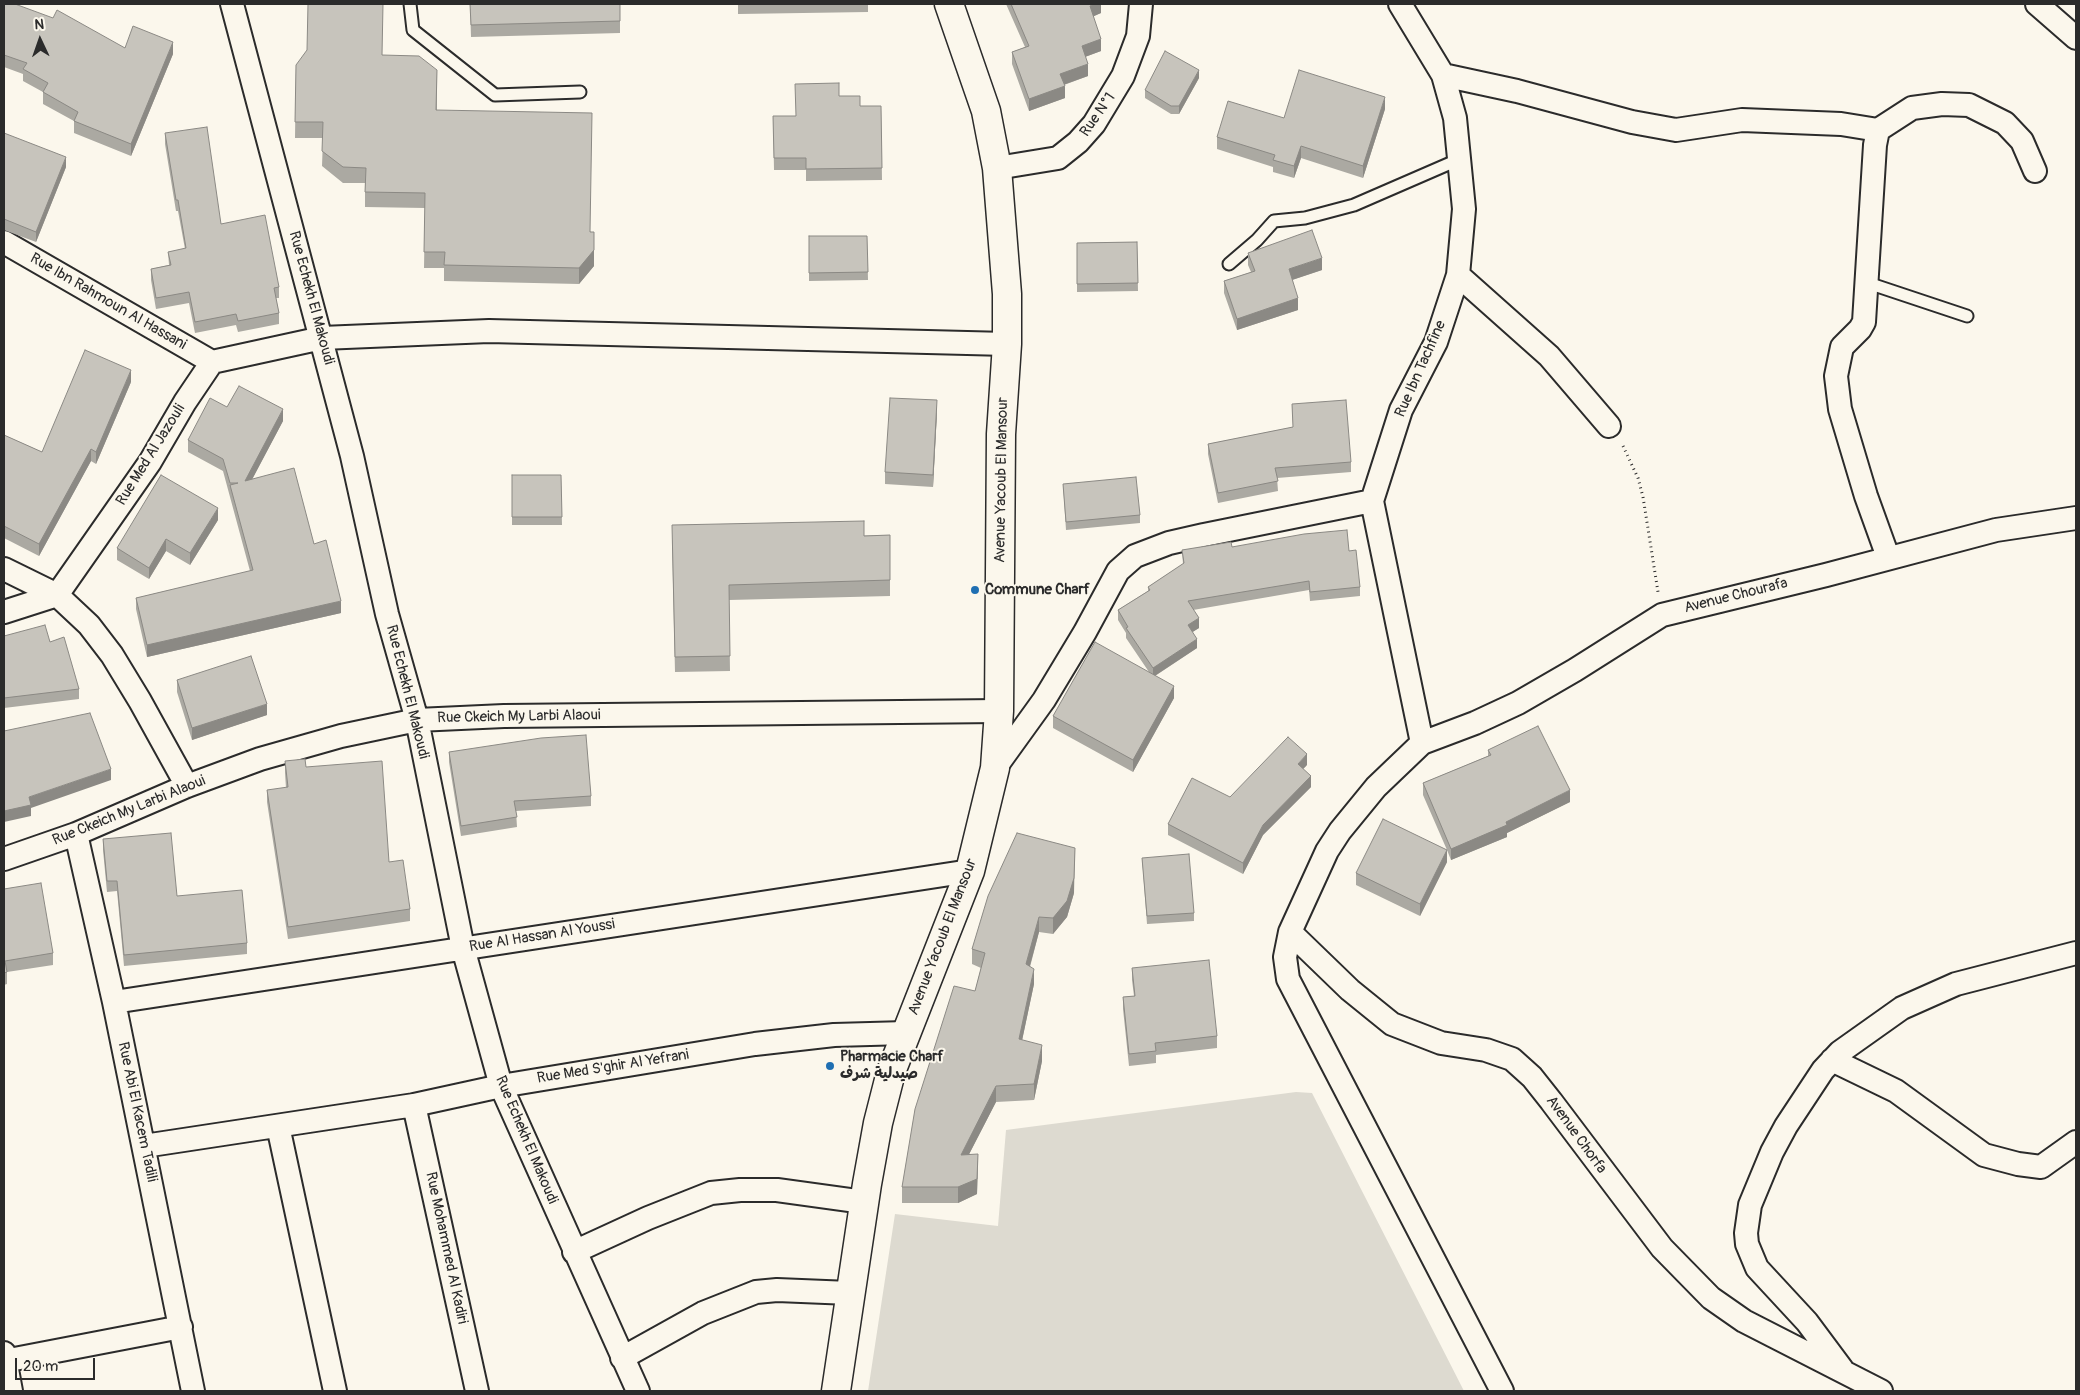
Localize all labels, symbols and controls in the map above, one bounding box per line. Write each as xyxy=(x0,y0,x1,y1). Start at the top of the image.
north arrow xyxy=(15,15,65,65)
text: N xyxy=(34,16,44,33)
street label: Rue N°1 xyxy=(1076,90,1120,140)
street label: Rue Echekh El Makoudi xyxy=(285,229,337,367)
street label: Rue Ibn Rahmoun Al Hassani xyxy=(27,250,189,354)
street label: Rue Ibn Tachfine xyxy=(1392,318,1450,420)
street label: Avenue Yacoub El Mansour xyxy=(992,397,1012,563)
street label: Rue Med Al Jazouli xyxy=(113,401,189,509)
street label: Avenue Chourafa xyxy=(1682,574,1790,618)
place label: Commune Charf xyxy=(985,581,1090,599)
marker: Commune Charf xyxy=(969,584,981,596)
street label: Rue Echekh El Makoudi xyxy=(382,623,432,761)
street label: Rue Ckeich My Larbi Alaoui xyxy=(437,707,601,727)
street label: Rue Ckeich My Larbi Alaoui xyxy=(50,772,208,850)
street label: Avenue Yacoub El Mansour xyxy=(905,856,981,1018)
street label: Rue Al Hassan Al Youssi xyxy=(468,916,616,956)
street label: Rue Abi El Kacem Tadili xyxy=(113,1040,161,1184)
street label: Rue Med S'ghir Al Yefrani xyxy=(536,1046,690,1088)
place label: Pharmacie Charf صيدلية شرف xyxy=(840,1048,944,1083)
marker: Pharmacie Charf صيدلية شرف xyxy=(824,1060,836,1072)
street label: Rue Echekh El Makoudi xyxy=(491,1073,561,1207)
street label: Avenue Chorfa xyxy=(1542,1093,1610,1177)
street label: Rue Mohammed Al Kadiri xyxy=(421,1170,471,1326)
scale bar xyxy=(18,1348,98,1380)
text: 20 m xyxy=(23,1357,58,1376)

